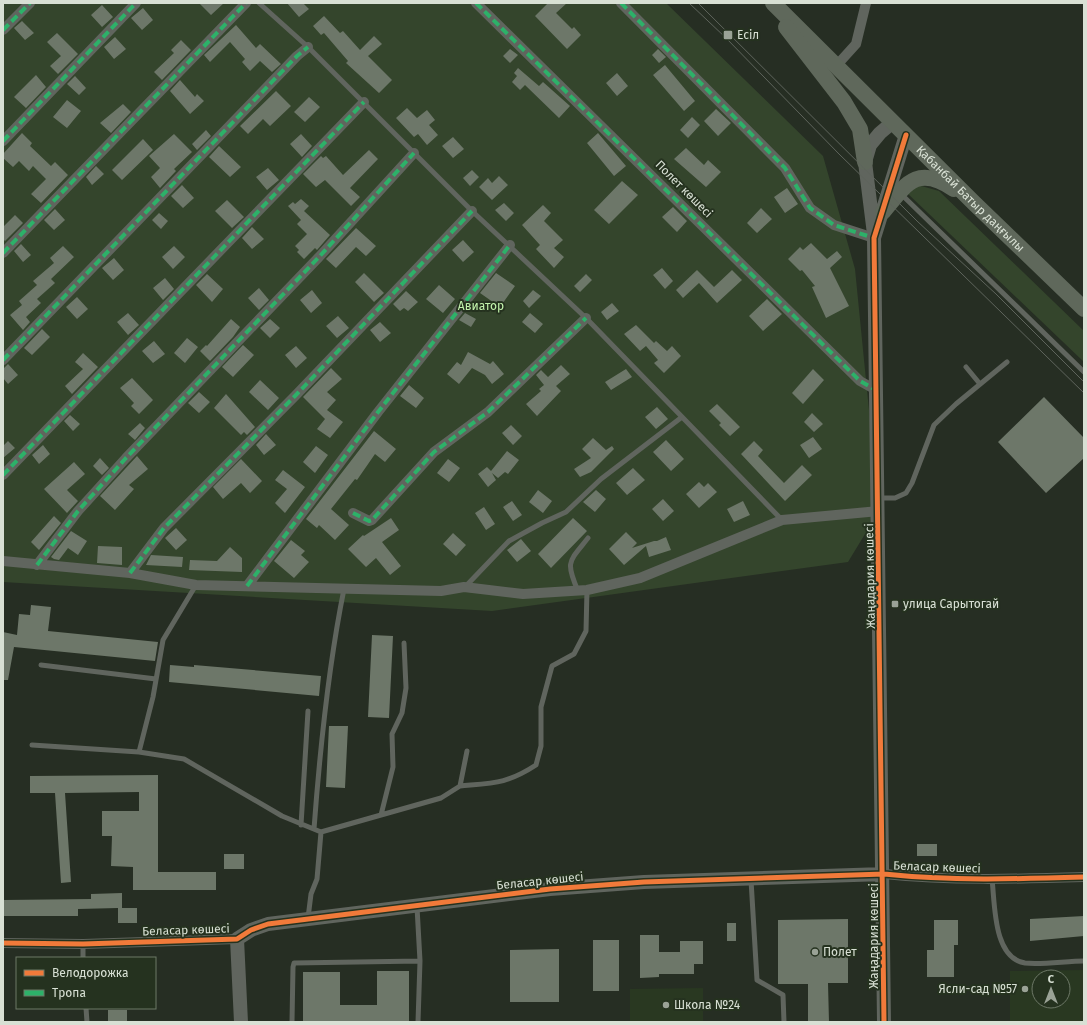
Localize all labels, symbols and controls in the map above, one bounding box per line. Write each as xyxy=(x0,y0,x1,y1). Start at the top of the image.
place label: Есіл xyxy=(737,28,759,42)
marker: Есіл xyxy=(722,29,734,41)
street label: Қабанбай Батыр даңғылы xyxy=(913,143,1027,255)
street label: Полет көшесі xyxy=(653,158,715,220)
park label: Авиатор xyxy=(458,299,504,313)
street label: Жаңадария көшесі xyxy=(862,523,878,629)
place label: улица Сарытогай xyxy=(903,597,999,611)
marker: улица Сарытогай xyxy=(890,599,900,609)
street label: Беласар көшесі xyxy=(893,858,981,876)
street label: Беласар көшесі xyxy=(496,869,584,893)
street label: Жаңадария көшесі xyxy=(867,883,881,989)
street label: Беласар көшесі xyxy=(142,921,230,939)
place label: Полет xyxy=(823,945,857,959)
marker: Полет xyxy=(810,947,820,957)
legend xyxy=(16,957,156,1009)
text: Велодорожка xyxy=(52,966,128,980)
north arrow xyxy=(1031,969,1071,1009)
text: С xyxy=(1048,973,1055,986)
place label: Ясли-сад №57 xyxy=(939,982,1017,996)
marker: Ясли-сад №57 xyxy=(1020,984,1030,994)
text: Тропа xyxy=(52,986,86,1000)
place label: Школа №24 xyxy=(674,998,741,1012)
marker: Школа №24 xyxy=(661,1000,671,1010)

